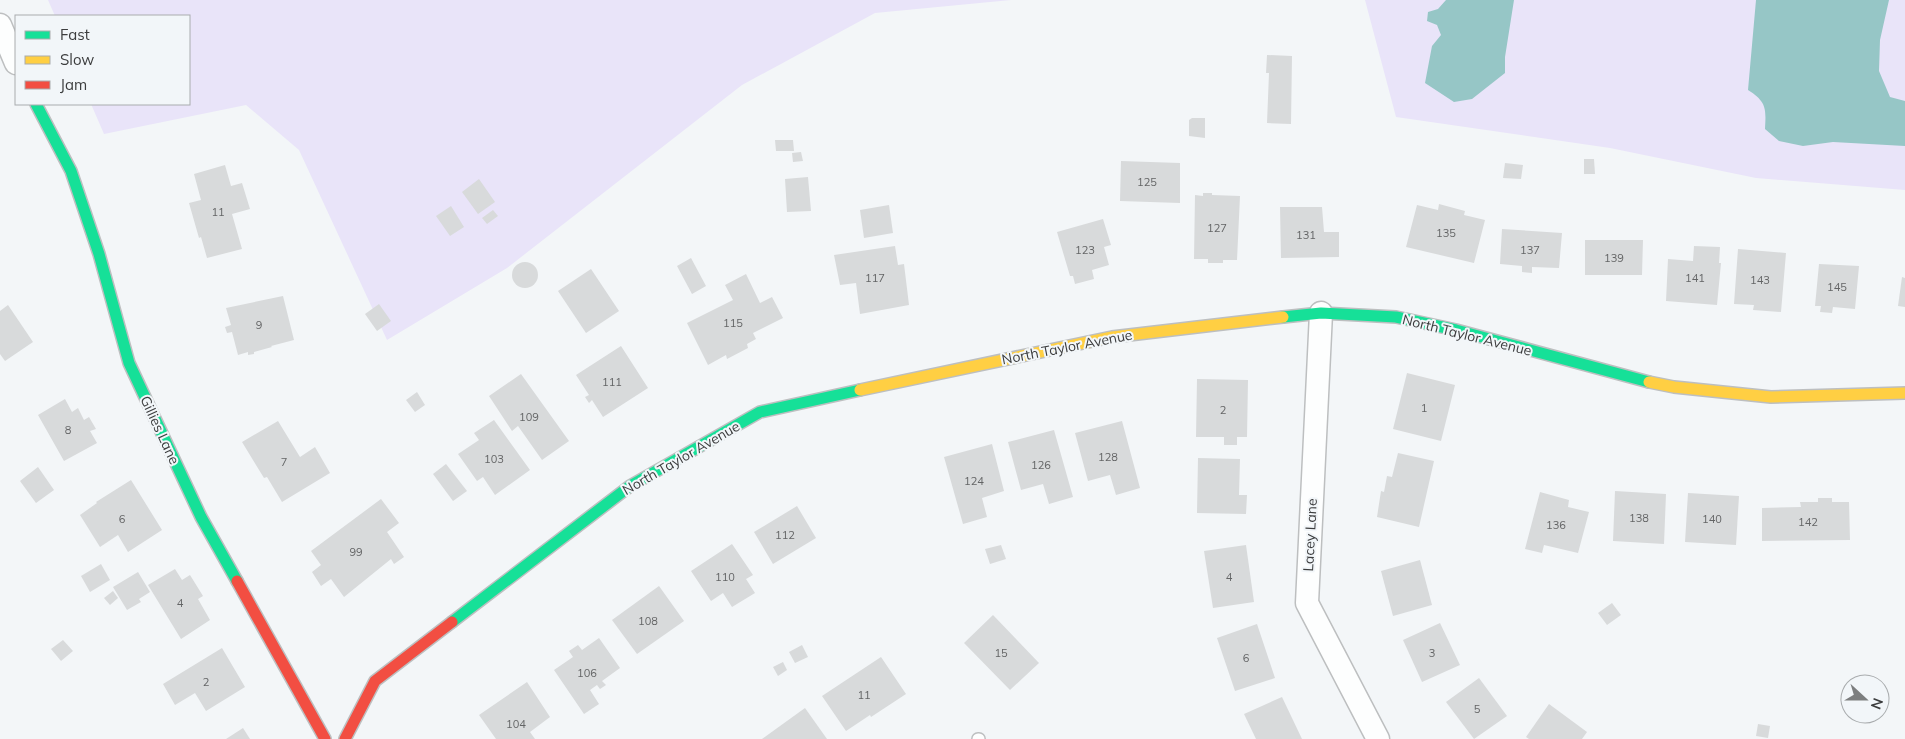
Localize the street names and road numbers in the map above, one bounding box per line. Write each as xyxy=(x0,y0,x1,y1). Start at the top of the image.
street label: North Taylor Avenue xyxy=(1400,310,1534,360)
street label: North Taylor Avenue xyxy=(1000,326,1134,368)
street label: Gillies Lane xyxy=(136,393,184,467)
street label: North Taylor Avenue xyxy=(619,417,743,499)
street label: Lacey Lane xyxy=(1299,498,1321,572)

